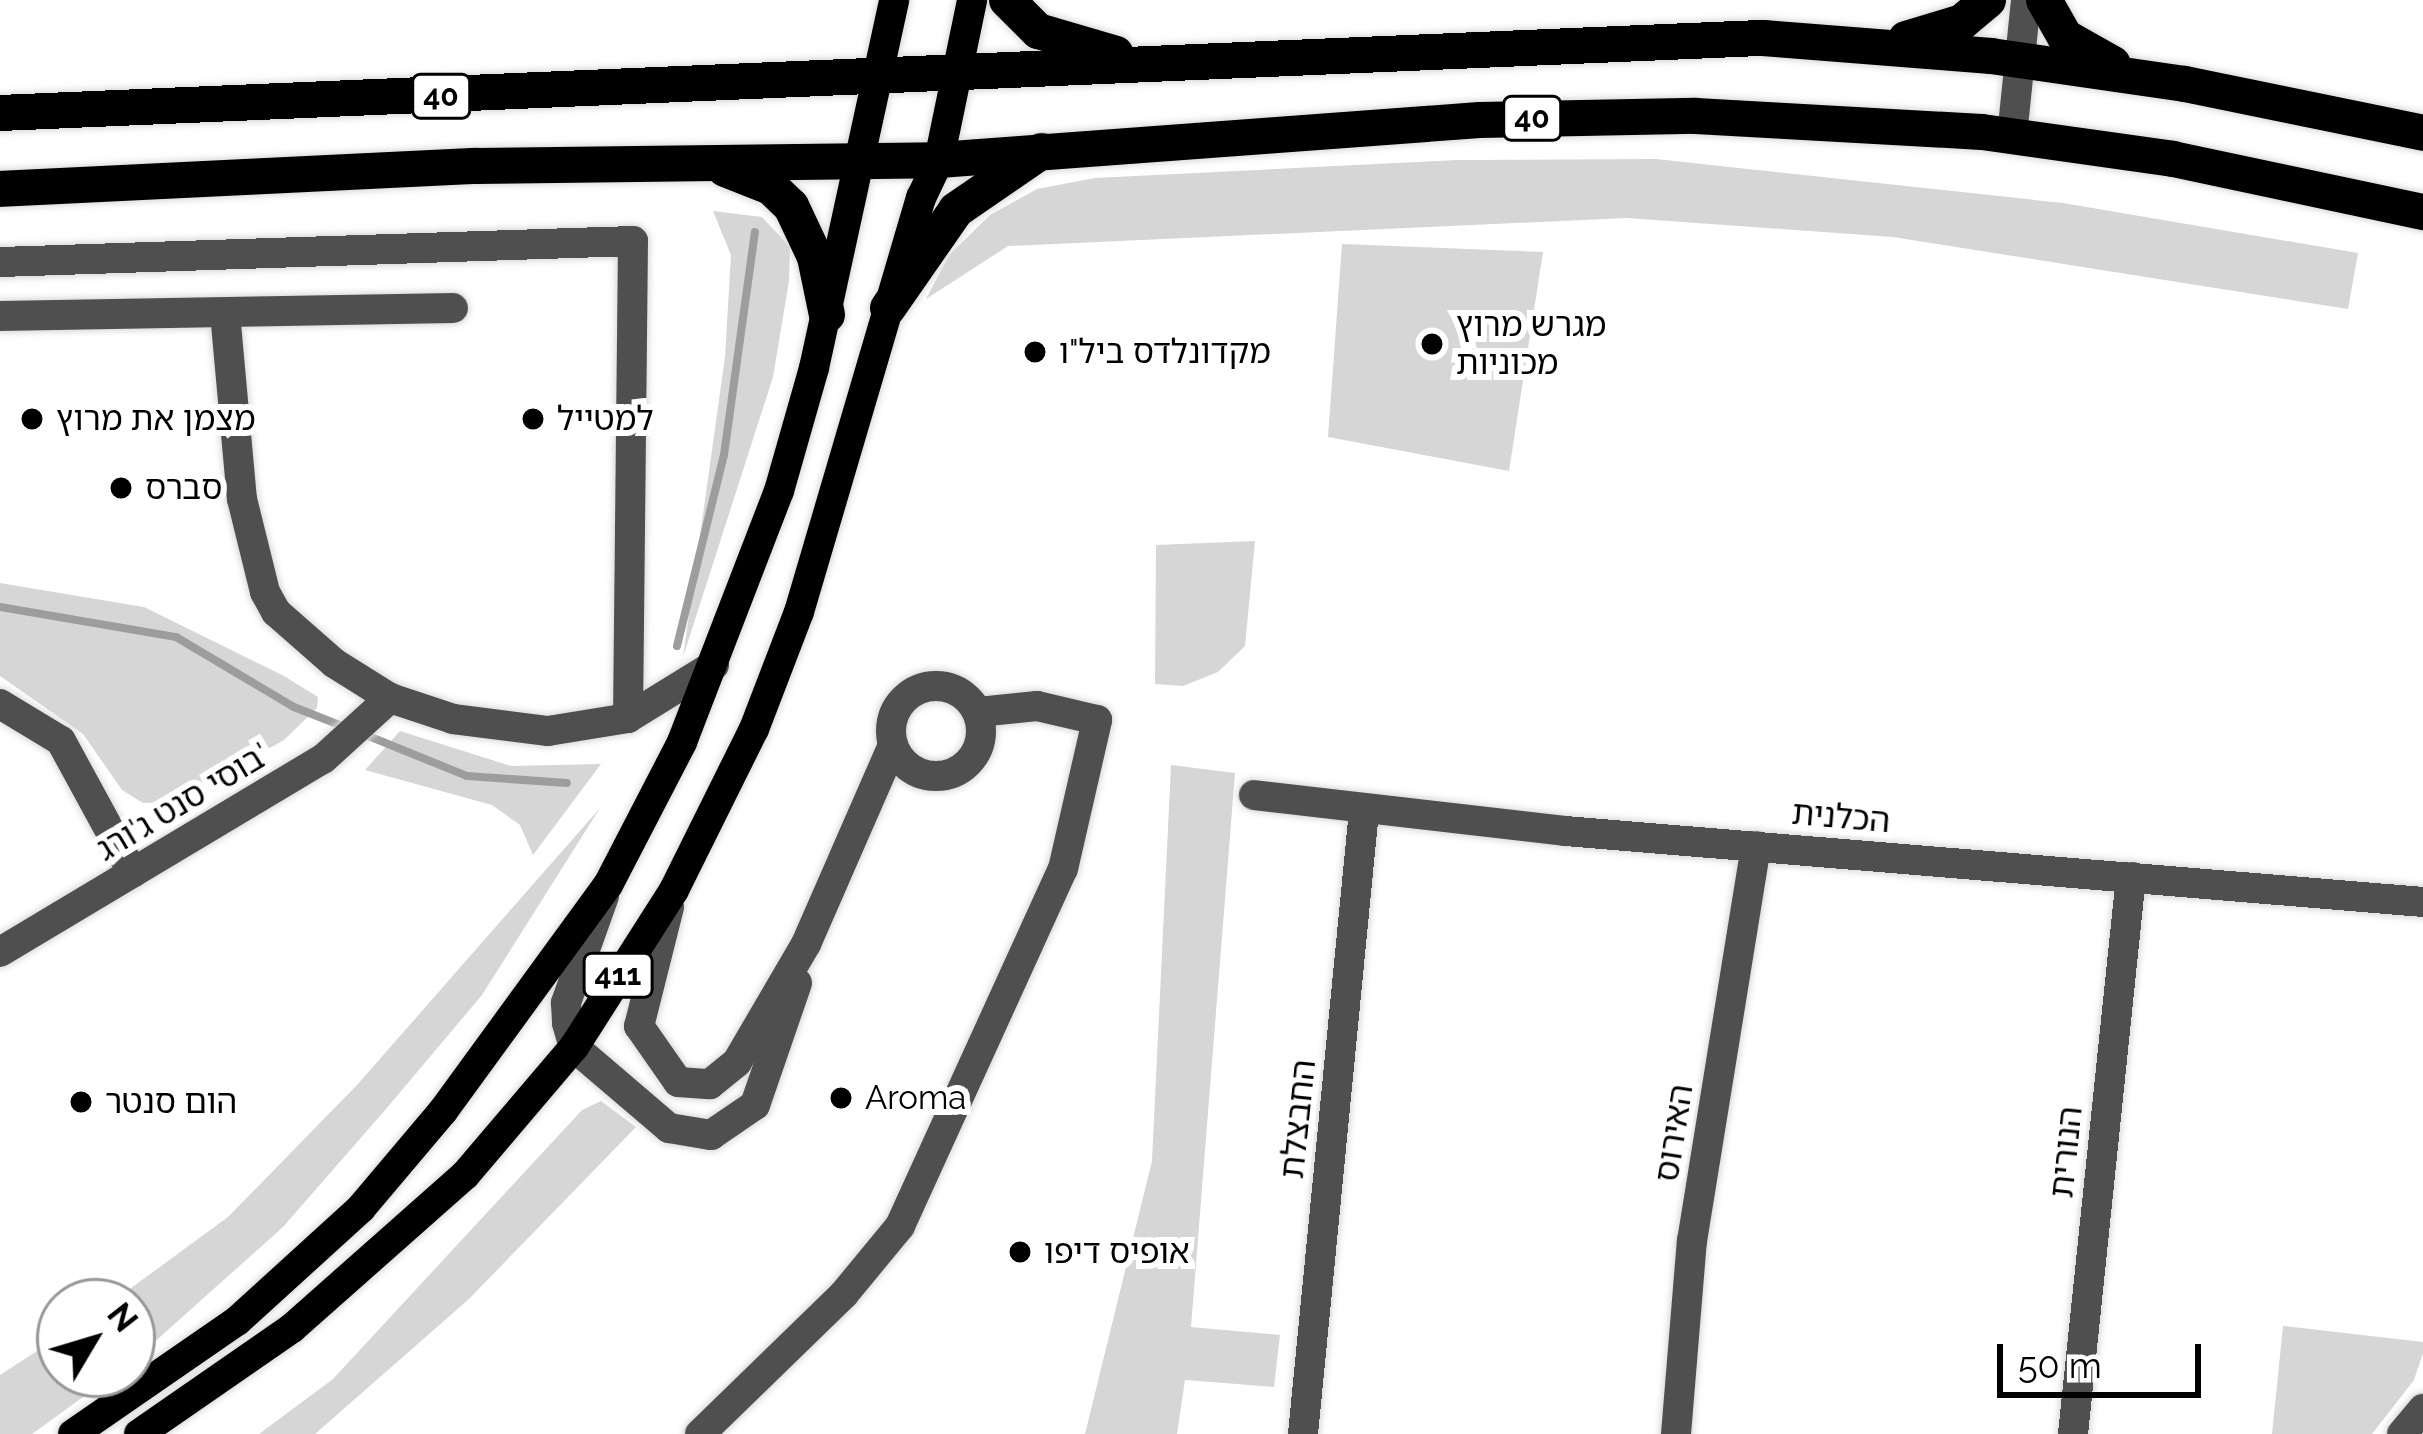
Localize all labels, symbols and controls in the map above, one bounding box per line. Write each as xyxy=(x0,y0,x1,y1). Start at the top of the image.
road number: 40 xyxy=(411,72,471,120)
road number: 40 xyxy=(1502,94,1562,142)
place label: מגרש מרוץ מכוניות xyxy=(1456,305,1606,383)
marker: מגרש מרוץ מכוניות xyxy=(1419,331,1445,357)
place label: מקדונלדס ביל"ו xyxy=(1059,332,1271,372)
marker: מקדונלדס ביל"ו xyxy=(1022,339,1048,365)
place label: מצמן את מרוץ xyxy=(56,399,255,439)
place label: למטייל xyxy=(557,399,654,439)
marker: מצמן את מרוץ xyxy=(19,406,45,432)
marker: למטייל xyxy=(520,406,546,432)
place label: סברס xyxy=(145,468,222,508)
marker: סברס xyxy=(108,475,134,501)
street label: בוסי סנט ג'ורג' xyxy=(89,735,277,869)
street label: הכלנית xyxy=(1790,793,1892,841)
road number: 411 xyxy=(582,951,654,999)
street label: החבצלת xyxy=(1272,1058,1324,1180)
place label: Aroma xyxy=(865,1078,966,1118)
street label: האירוס xyxy=(1647,1081,1701,1185)
place label: הום סנטר xyxy=(105,1082,237,1122)
marker: Aroma xyxy=(828,1085,854,1111)
marker: הום סנטר xyxy=(68,1089,94,1115)
street label: הנורית xyxy=(2042,1104,2090,1200)
place label: אופיס דיפו xyxy=(1044,1232,1190,1272)
marker: אופיס דיפו xyxy=(1007,1239,1033,1265)
north arrow xyxy=(36,1278,156,1398)
text: N xyxy=(99,1295,146,1339)
scale bar xyxy=(2003,1320,2207,1394)
text: 50 m xyxy=(2018,1344,2102,1386)

